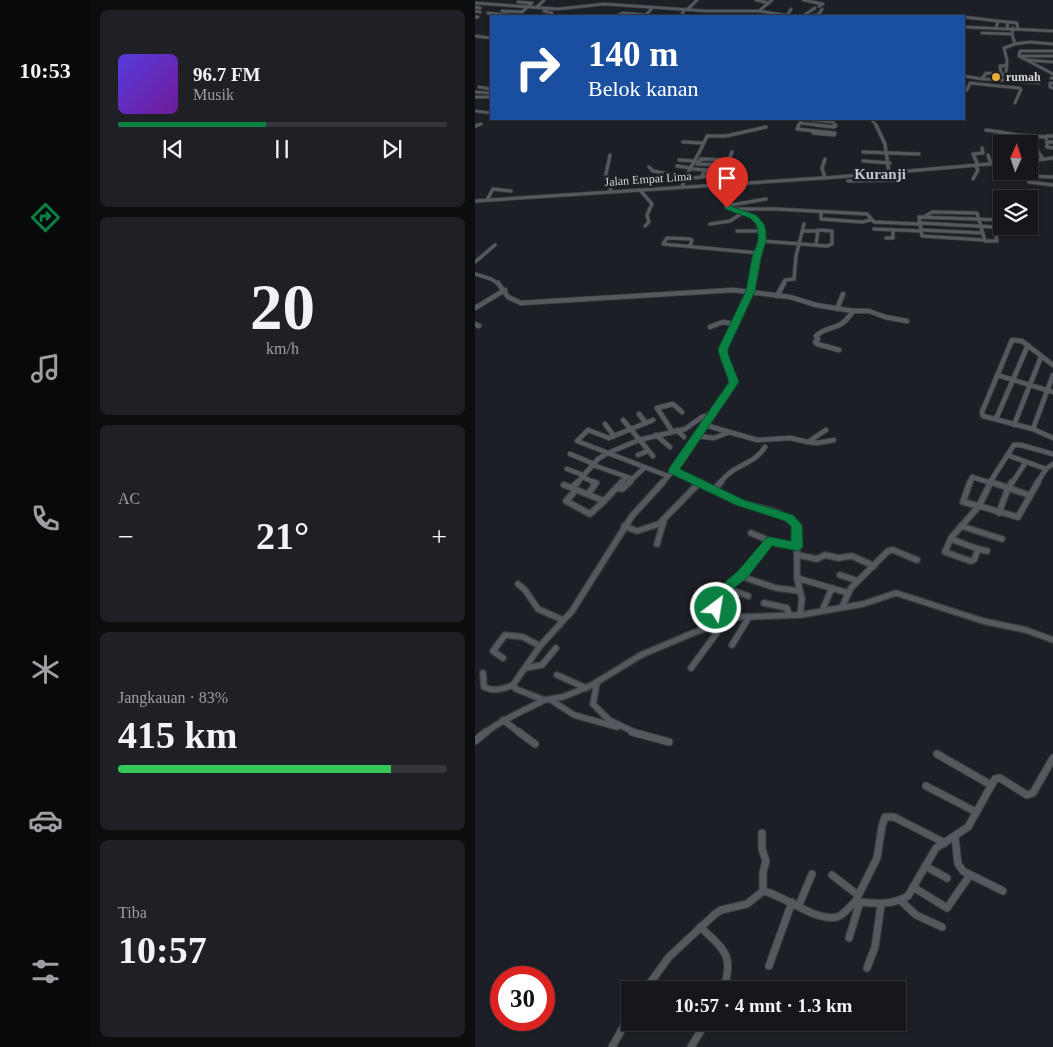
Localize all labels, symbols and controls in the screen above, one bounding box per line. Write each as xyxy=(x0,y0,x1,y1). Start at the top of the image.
icon: right xyxy=(505,35,570,100)
text: 140 m xyxy=(588,35,678,74)
text: 10:53 xyxy=(19,58,71,83)
text: 96.7 FM xyxy=(193,64,261,85)
place label: rumah xyxy=(1006,70,1041,84)
marker: rumah xyxy=(990,71,1002,83)
text: Belok kanan xyxy=(588,76,699,101)
text: Musik xyxy=(193,86,234,103)
icon: previous xyxy=(159,135,187,163)
icon: pause xyxy=(268,135,296,163)
icon: next xyxy=(378,135,406,163)
north arrow xyxy=(993,135,1037,180)
map controls xyxy=(993,135,1038,235)
pin xyxy=(706,157,748,208)
icon: arrive xyxy=(713,164,741,192)
district label: Kuranji xyxy=(854,166,906,182)
street label: Jalan Empat Lima xyxy=(604,169,693,189)
button: layers xyxy=(993,190,1038,235)
icon: directions xyxy=(28,200,63,235)
text: 20 xyxy=(250,271,315,343)
text: km/h xyxy=(266,340,299,357)
icon: music xyxy=(28,351,63,386)
text: AC xyxy=(118,490,140,507)
icon: phone xyxy=(28,501,63,536)
text: 21° xyxy=(256,515,309,557)
text: − xyxy=(118,521,134,552)
text: + xyxy=(431,521,447,552)
position arrow xyxy=(689,581,741,633)
icon: climate xyxy=(28,652,63,687)
text: Jangkauan · 83% xyxy=(118,689,228,706)
text: 415 km xyxy=(118,714,237,756)
icon: car xyxy=(28,803,63,838)
text: Tiba xyxy=(118,904,147,921)
text: 10:57 xyxy=(118,929,207,971)
icon: filters xyxy=(28,954,63,989)
speed limit sign: 30 xyxy=(490,966,555,1031)
text: 10:57 · 4 mnt · 1.3 km xyxy=(675,995,852,1016)

